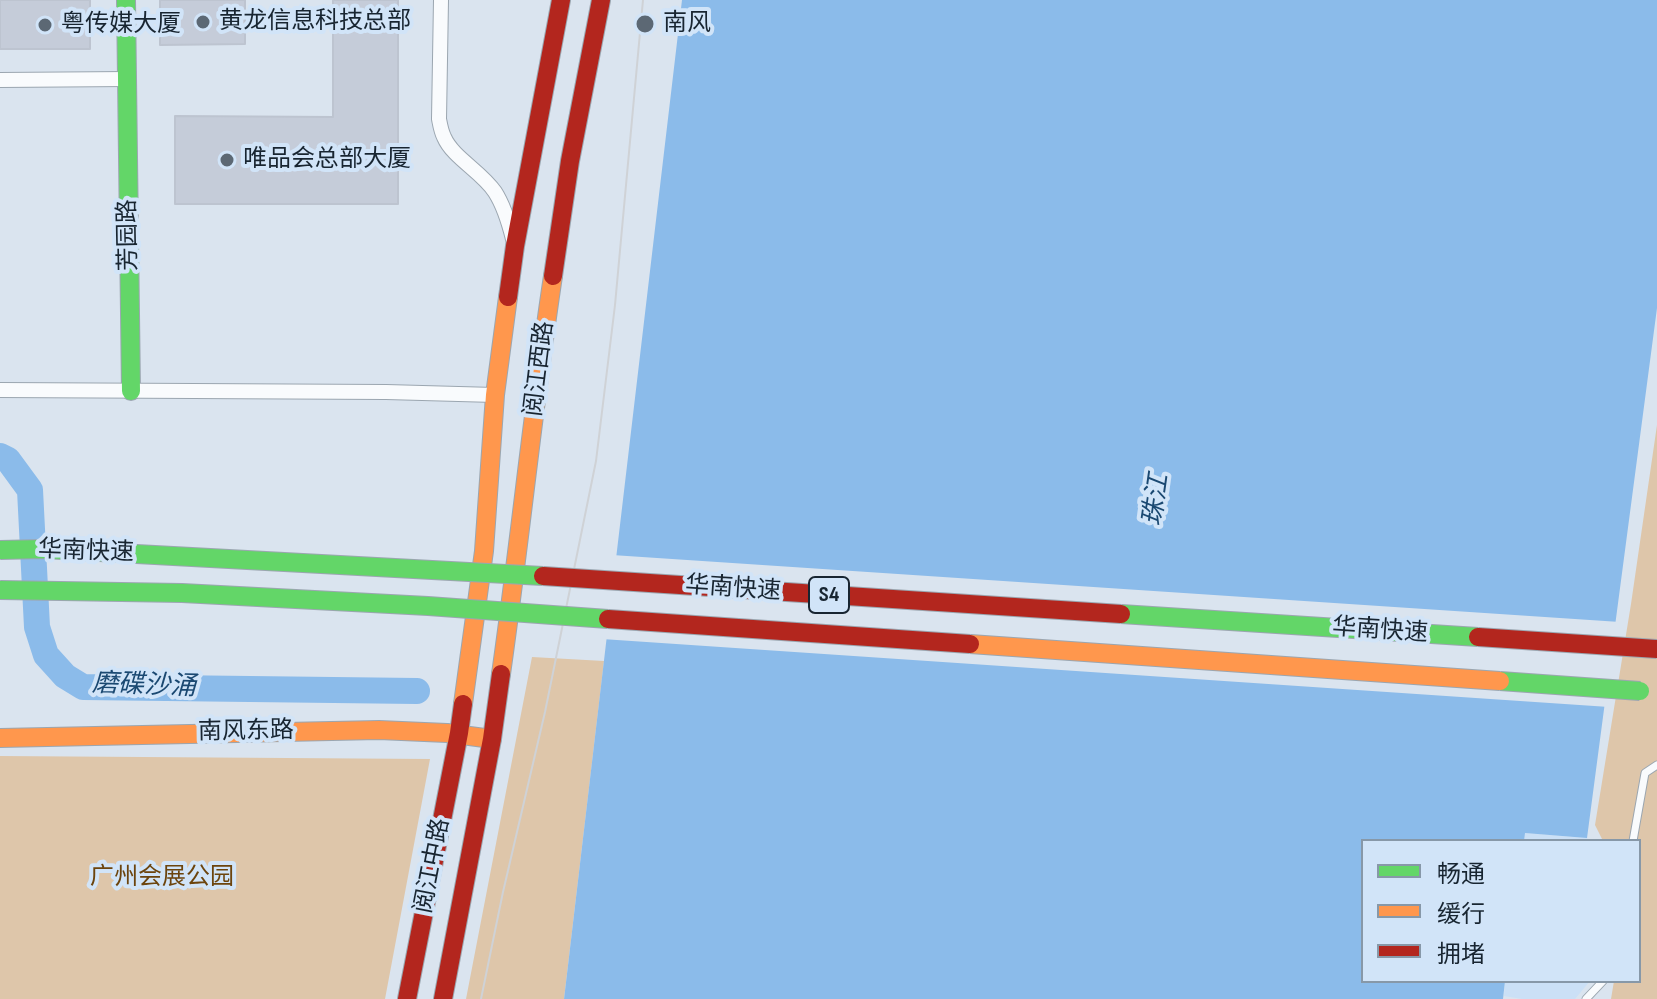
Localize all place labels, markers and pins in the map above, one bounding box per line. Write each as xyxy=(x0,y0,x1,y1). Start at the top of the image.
place label: 黄龙信息科技总部 xyxy=(219,8,411,36)
place label: 南风 xyxy=(663,10,711,38)
place label: 粤传媒大厦 xyxy=(61,11,181,39)
marker: 黄龙信息科技总部 xyxy=(194,13,212,31)
marker: 南风 xyxy=(634,13,656,35)
marker: 粤传媒大厦 xyxy=(36,16,54,34)
place label: 唯品会总部大厦 xyxy=(243,146,411,174)
marker: 唯品会总部大厦 xyxy=(218,151,236,169)

